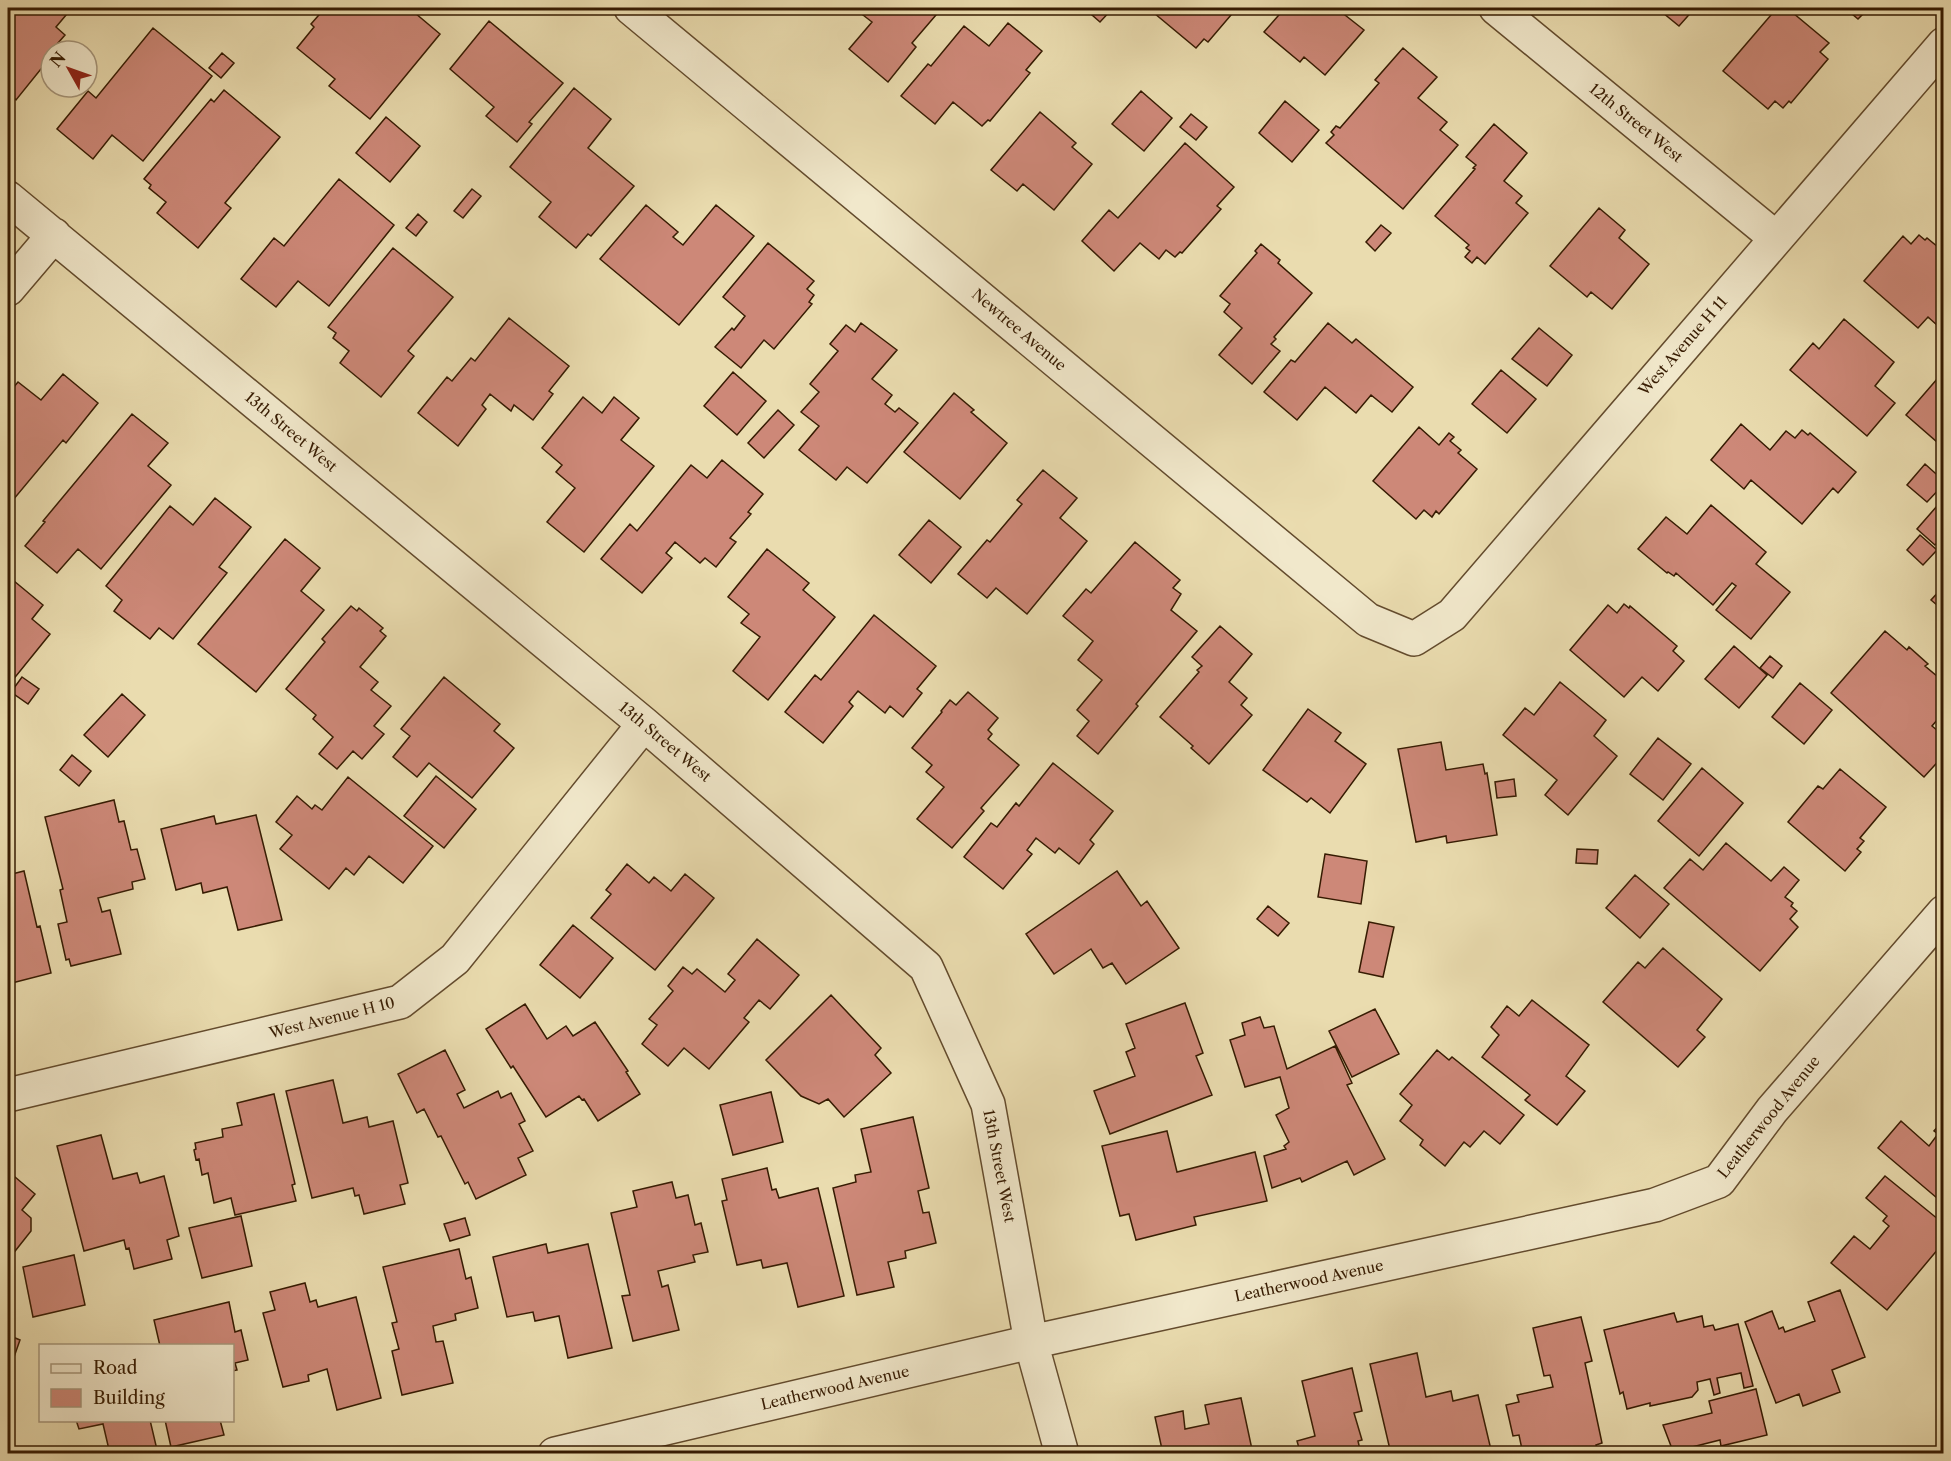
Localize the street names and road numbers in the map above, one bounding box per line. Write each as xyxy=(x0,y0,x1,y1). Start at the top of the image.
street label: 12th Street West xyxy=(1586,79,1687,167)
street label: Newtree Avenue xyxy=(968,285,1070,375)
street label: West Avenue H 11 xyxy=(1634,292,1731,400)
street label: 13th Street West xyxy=(241,388,342,476)
street label: 13th Street West xyxy=(615,698,716,786)
street label: West Avenue H 10 xyxy=(266,993,397,1043)
street label: Leatherwood Avenue xyxy=(1713,1052,1824,1182)
street label: 13th Street West xyxy=(979,1108,1020,1225)
street label: Leatherwood Avenue xyxy=(1233,1255,1385,1306)
street label: Leatherwood Avenue xyxy=(759,1361,911,1414)

